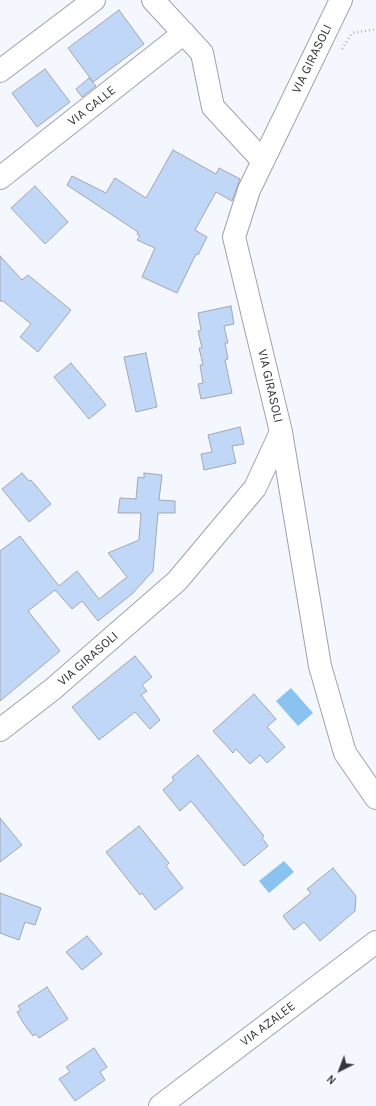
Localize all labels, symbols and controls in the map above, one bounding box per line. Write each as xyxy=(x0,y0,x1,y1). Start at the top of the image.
street label: VIA GIRASOLI xyxy=(289,22,335,96)
street label: VIA CALLE xyxy=(65,82,119,130)
street label: VIA GIRASOLI xyxy=(254,348,286,424)
street label: VIA GIRASOLI xyxy=(55,629,121,689)
street label: VIA AZALEE xyxy=(237,998,299,1050)
north arrow xyxy=(320,1050,360,1090)
text: N xyxy=(324,1072,339,1087)

